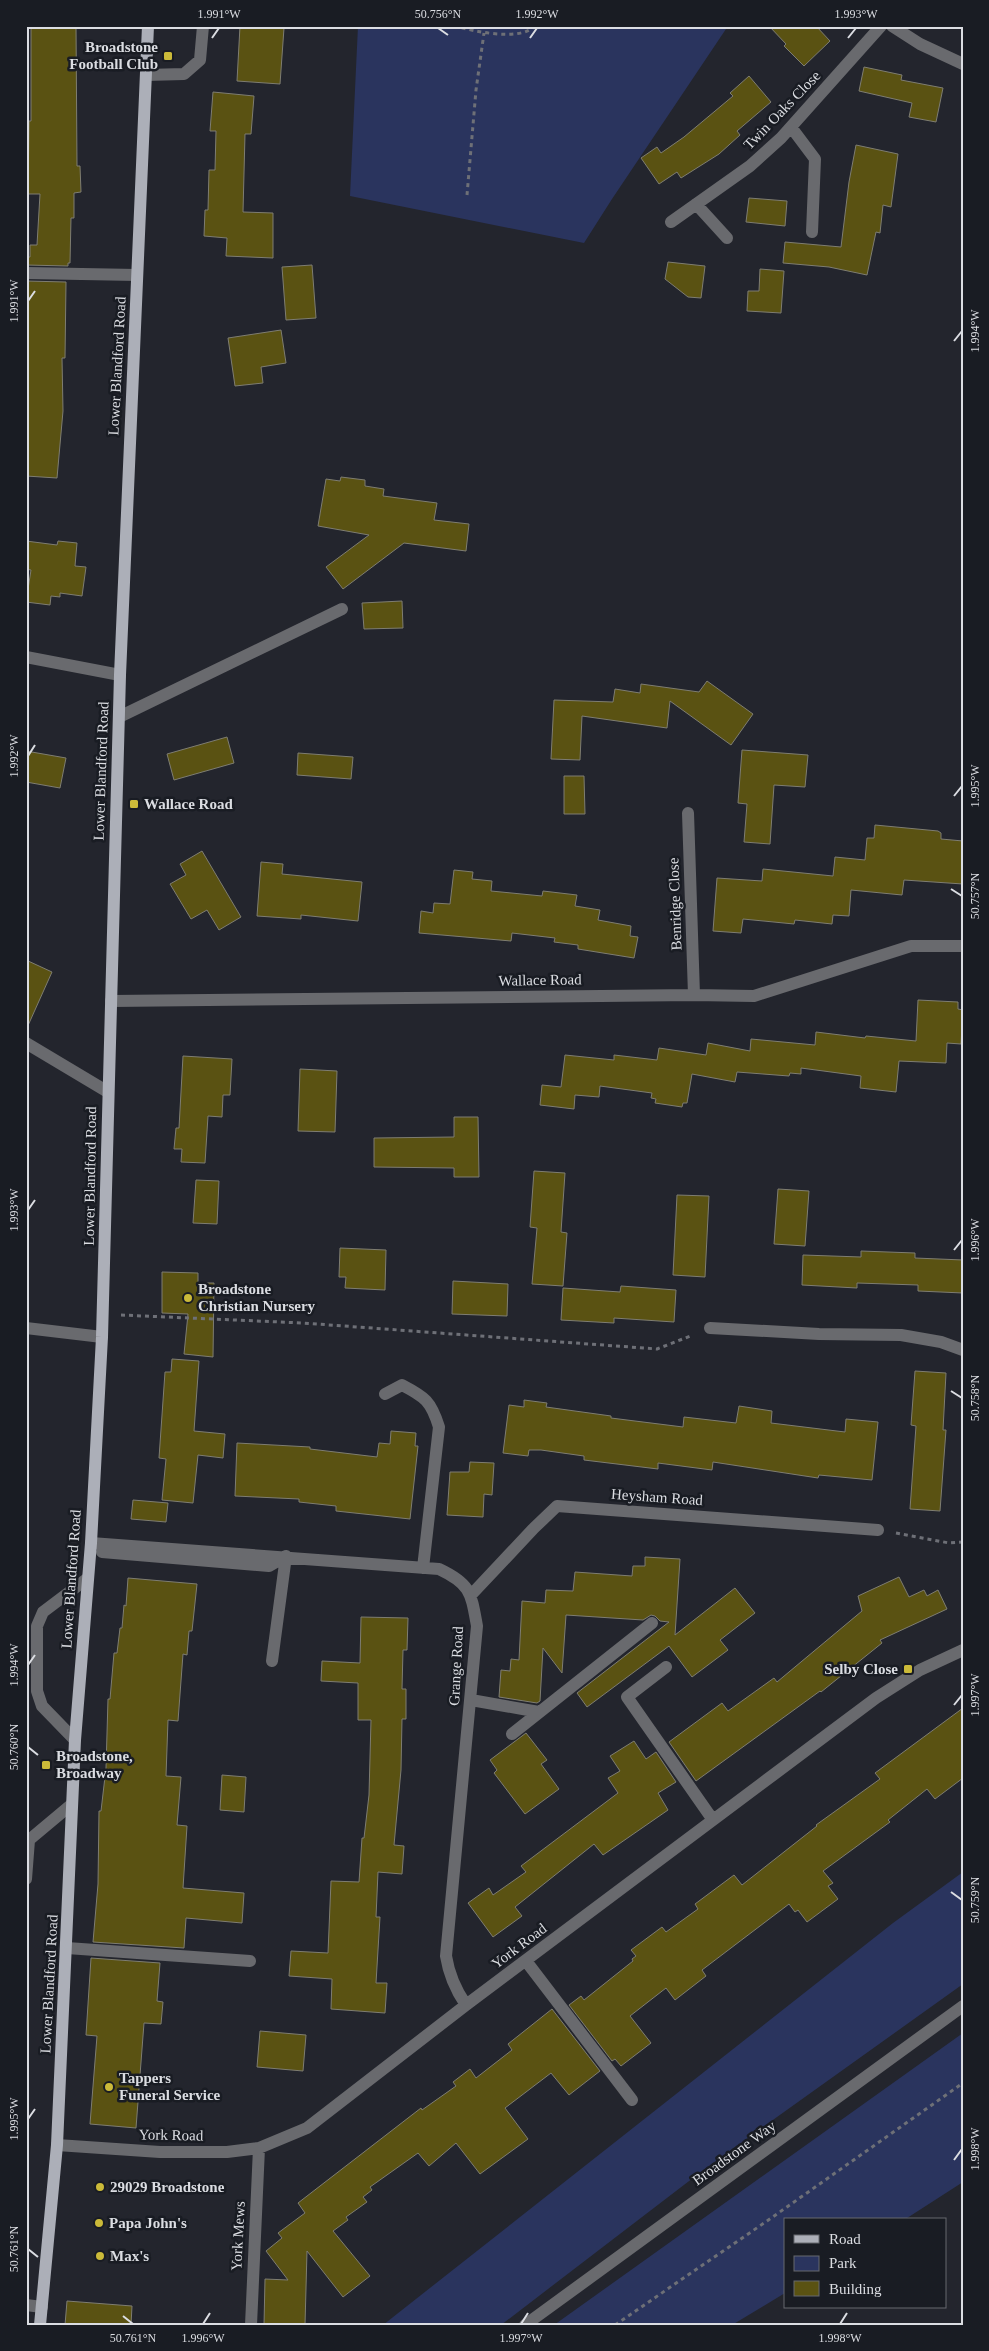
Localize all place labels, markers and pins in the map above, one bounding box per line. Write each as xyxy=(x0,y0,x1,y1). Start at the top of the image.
place label: Broadstone Football Club xyxy=(69,39,158,72)
marker: Broadstone Football Club xyxy=(162,50,174,62)
place label: Wallace Road xyxy=(144,796,233,812)
marker: Wallace Road xyxy=(128,798,140,810)
place label: Broadstone Christian Nursery xyxy=(198,1281,316,1314)
marker: Broadstone Christian Nursery xyxy=(182,1292,194,1304)
place label: Selby Close xyxy=(824,1661,898,1677)
marker: Selby Close xyxy=(902,1663,914,1675)
place label: Broadstone, Broadway xyxy=(56,1748,133,1781)
marker: Broadstone, Broadway xyxy=(40,1759,52,1771)
place label: Tappers Funeral Service xyxy=(119,2070,221,2103)
marker: Tappers Funeral Service xyxy=(103,2081,115,2093)
place label: 29029 Broadstone xyxy=(110,2179,225,2195)
marker: 29029 Broadstone xyxy=(94,2181,106,2193)
place label: Papa John's xyxy=(109,2215,187,2231)
marker: Papa John's xyxy=(93,2217,105,2229)
place label: Max's xyxy=(110,2248,149,2264)
marker: Max's xyxy=(94,2250,106,2262)

